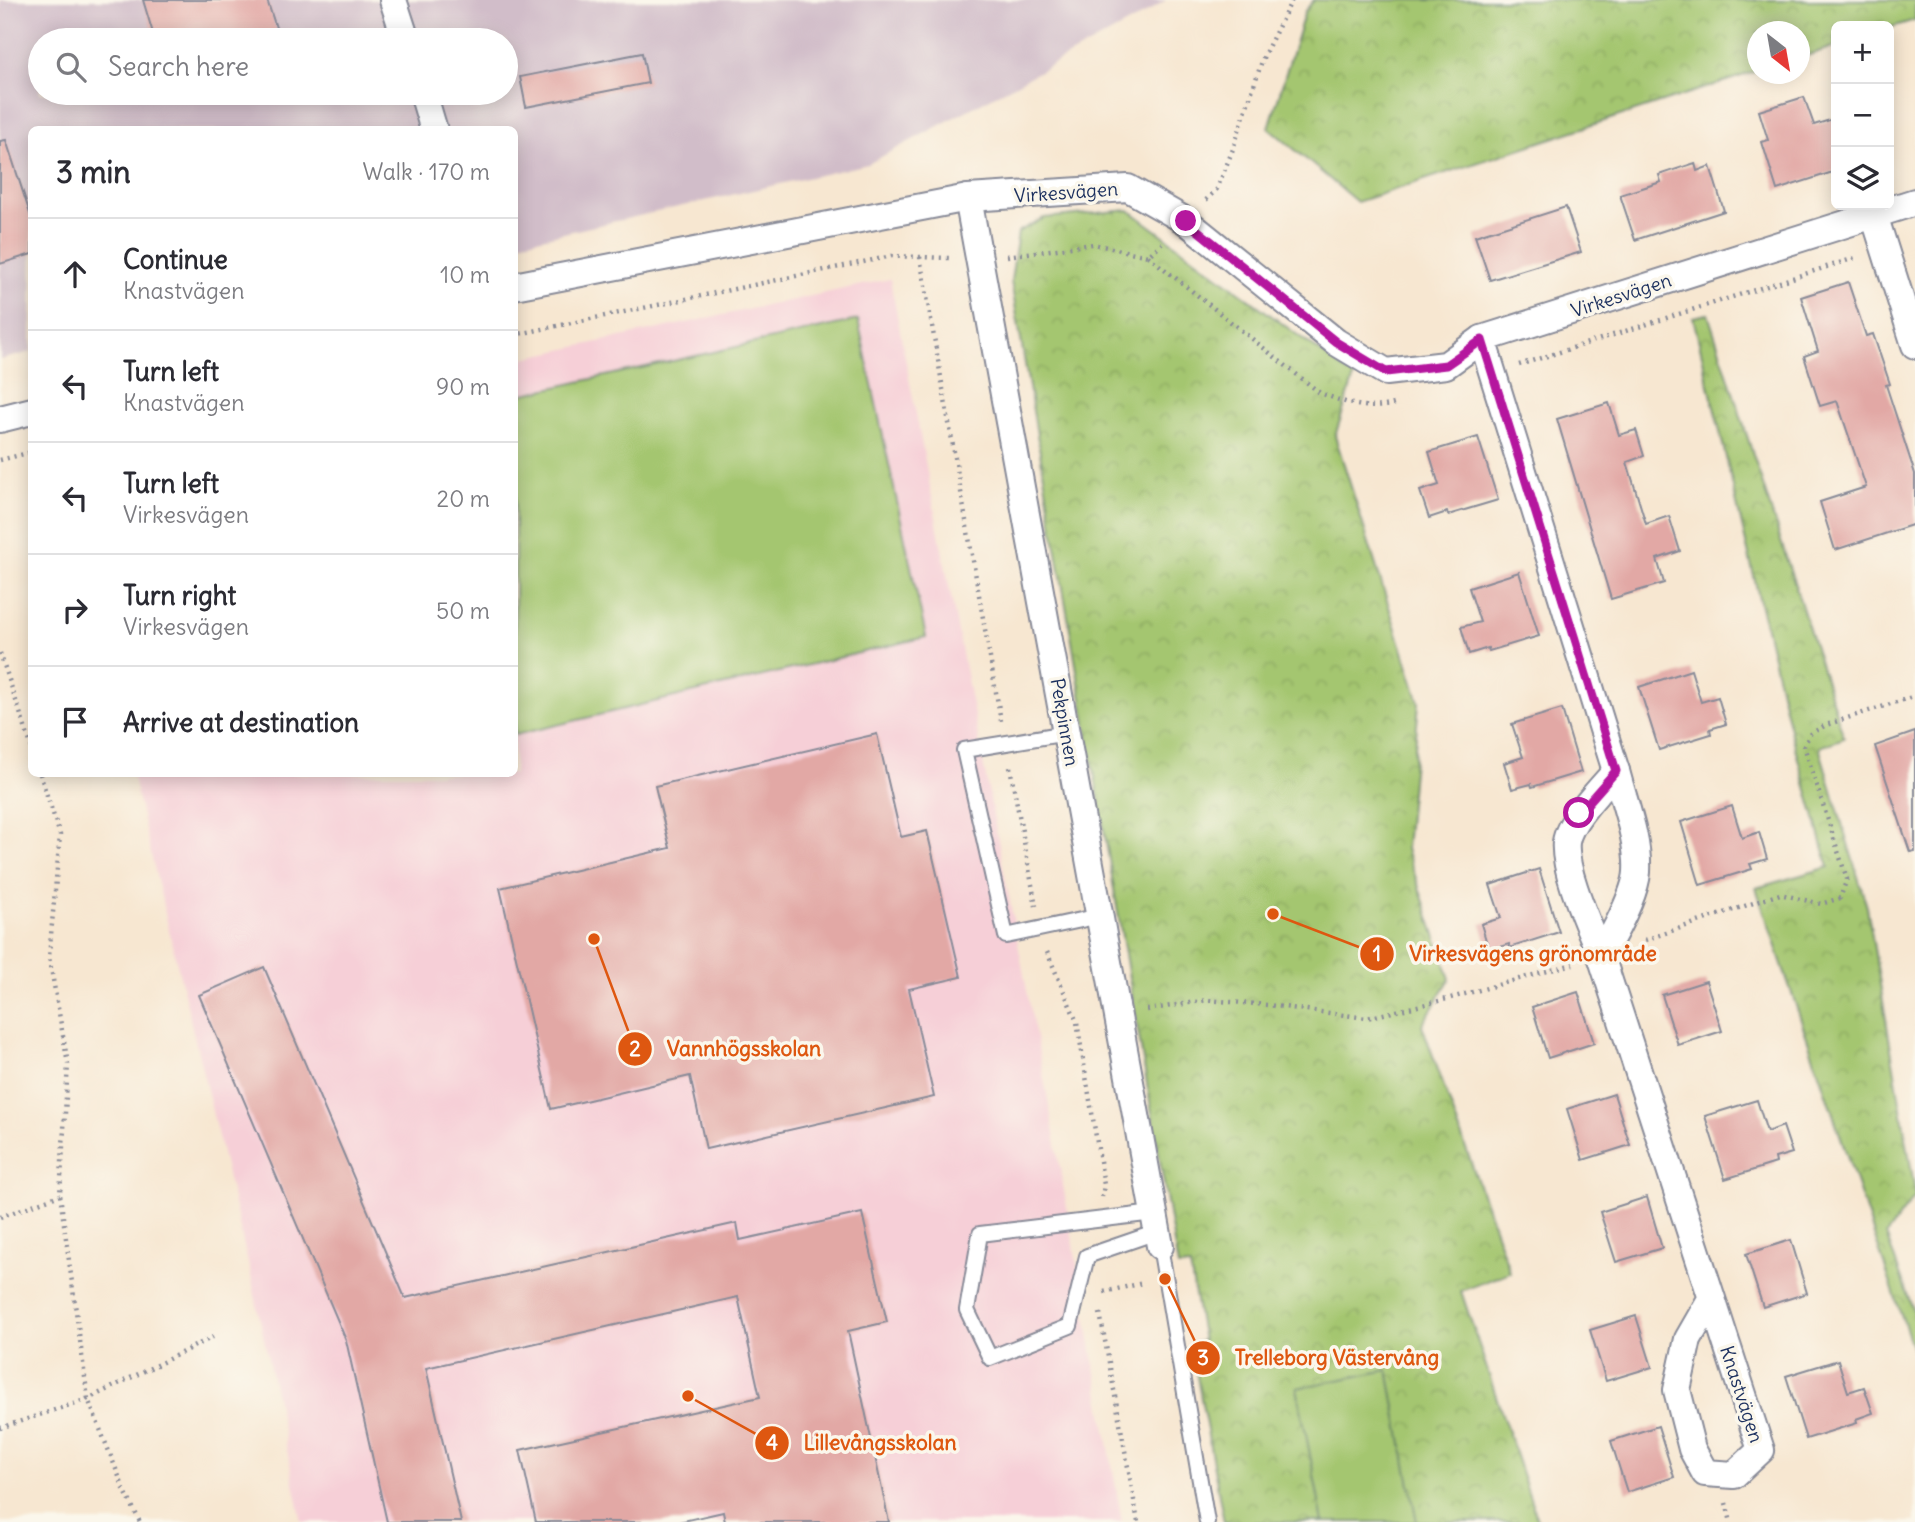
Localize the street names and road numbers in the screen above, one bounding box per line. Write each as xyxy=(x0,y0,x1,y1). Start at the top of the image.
street label: Virkesvägen xyxy=(1013,176,1119,208)
street label: Virkesvägen xyxy=(1568,268,1674,322)
street label: Pekpinnen xyxy=(1045,676,1085,768)
street label: Knastvägen xyxy=(1715,1343,1769,1445)

